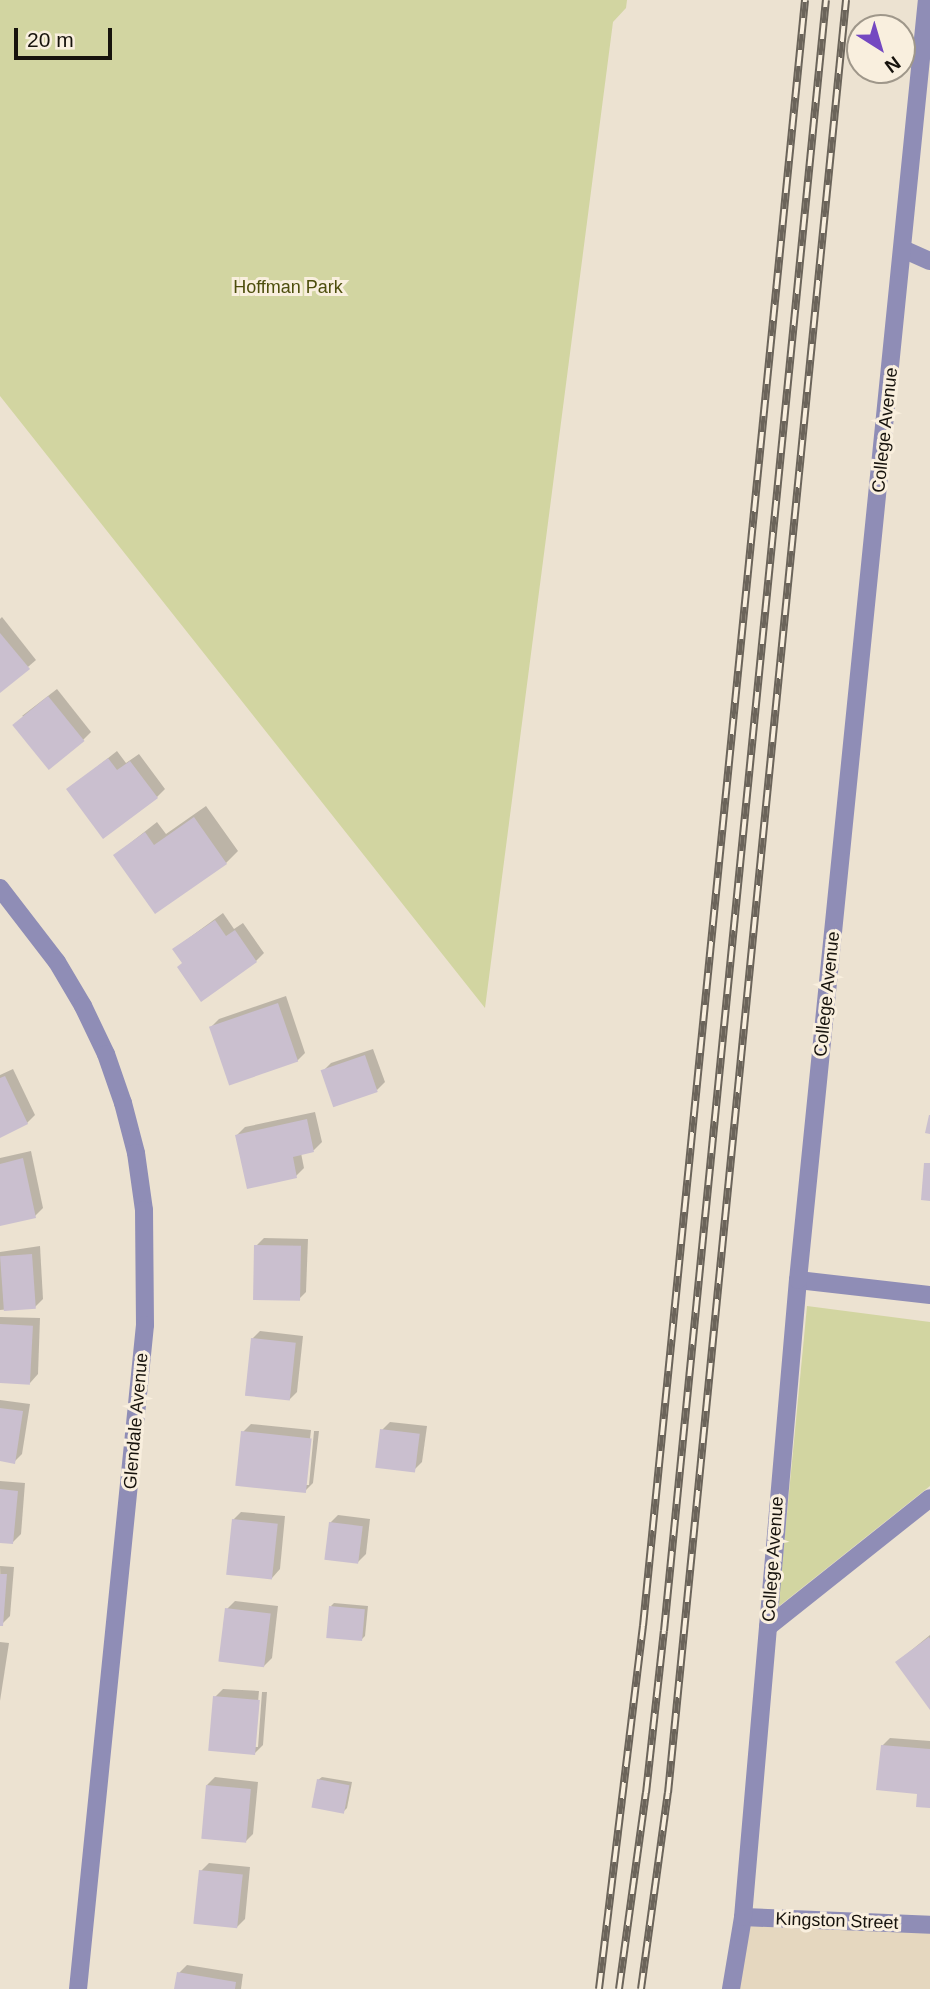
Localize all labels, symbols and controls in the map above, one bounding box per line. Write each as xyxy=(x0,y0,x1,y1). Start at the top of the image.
scale bar xyxy=(18,14,116,58)
north arrow xyxy=(846,14,916,84)
text: 20 m xyxy=(27,28,74,51)
text: N xyxy=(881,52,905,77)
park label: Hoffman Park xyxy=(233,276,343,298)
street label: College Avenue xyxy=(868,366,902,494)
street label: College Avenue xyxy=(810,930,844,1058)
street label: Glendale Avenue xyxy=(119,1351,153,1491)
street label: College Avenue xyxy=(758,1495,788,1623)
street label: Kingston Street xyxy=(775,1908,899,1934)

